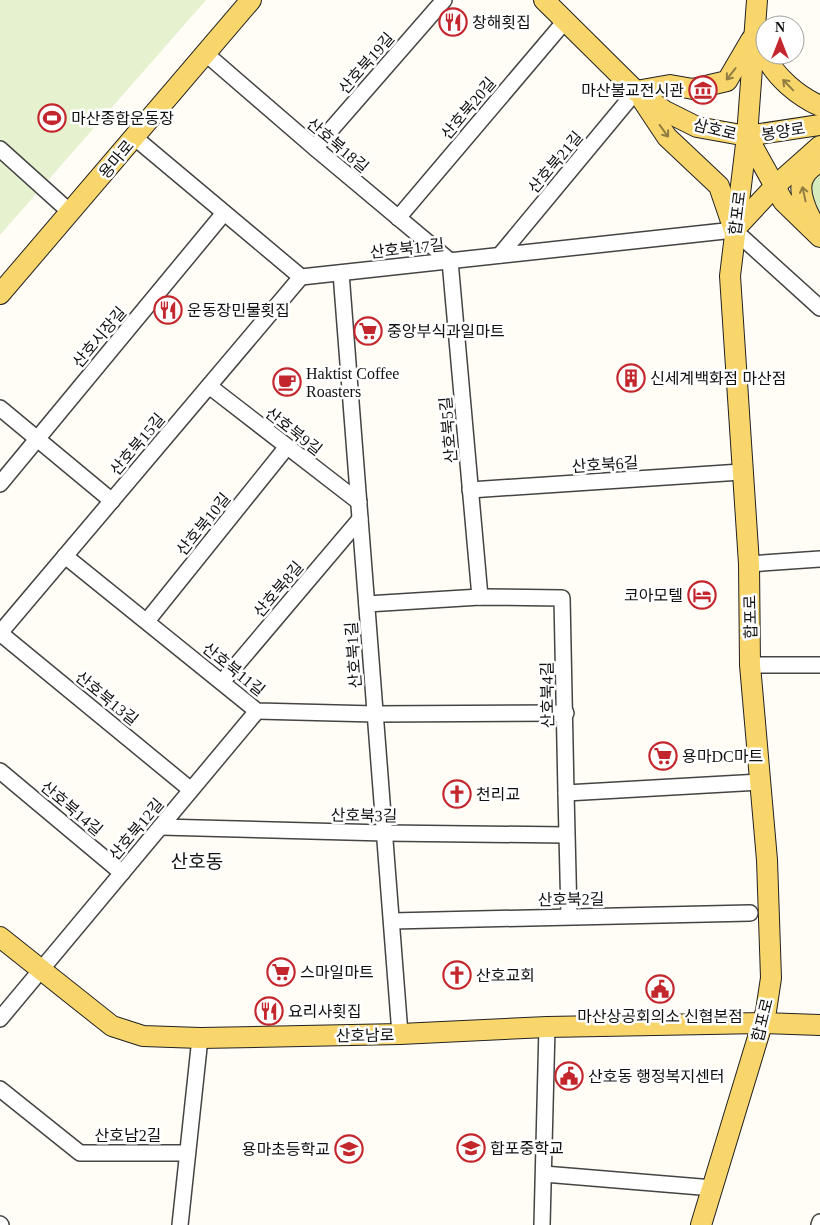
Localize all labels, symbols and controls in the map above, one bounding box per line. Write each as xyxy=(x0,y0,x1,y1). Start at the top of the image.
restaurant icon: 창해횟집 xyxy=(438,7,468,37)
place label: 창해횟집 xyxy=(472,14,531,31)
north arrow xyxy=(755,15,805,65)
text: N xyxy=(775,20,785,35)
street label: 산호북19길 xyxy=(335,29,397,97)
one-way arrow xyxy=(726,67,736,81)
street label: 산호북20길 xyxy=(438,74,499,142)
museum icon: 마산불교전시관 xyxy=(688,75,718,105)
one-way arrow xyxy=(783,79,795,91)
place label: 마산불교전시관 xyxy=(581,82,684,99)
sports icon: 마산종합운동장 xyxy=(37,103,67,133)
place label: 마산종합운동장 xyxy=(71,110,174,127)
street label: 산호북18길 xyxy=(304,115,372,176)
street label: 삼호로 xyxy=(691,116,739,143)
street label: 봉양로 xyxy=(760,120,806,143)
one-way arrow xyxy=(659,124,669,138)
street label: 산호북21길 xyxy=(525,128,586,196)
street label: 용마로 xyxy=(96,137,137,182)
one-way arrow xyxy=(799,187,808,203)
street label: 합포로 xyxy=(726,190,749,236)
street label: 산호북17길 xyxy=(369,236,445,261)
restaurant icon: 운동장민물횟집 xyxy=(153,295,183,325)
place label: 운동장민물횟집 xyxy=(187,302,290,319)
street label: 산호시장길 xyxy=(69,304,130,371)
supermarket icon: 중앙부식과일마트 xyxy=(353,316,383,346)
place label: 중앙부식과일마트 xyxy=(387,323,505,340)
building icon: 신세계백화점 마산점 xyxy=(616,363,646,393)
place label: Haktist Coffee Roasters xyxy=(306,365,399,400)
cafe icon: Haktist Coffee Roasters xyxy=(272,367,302,397)
place label: 신세계백화점 마산점 xyxy=(650,370,786,387)
street label: 산호북5길 xyxy=(437,396,460,464)
street label: 산호북9길 xyxy=(262,404,325,459)
street label: 산호북15길 xyxy=(107,410,168,478)
street label: 산호북6길 xyxy=(571,454,639,475)
street label: 산호북10길 xyxy=(173,490,234,559)
street label: 산호북8길 xyxy=(250,558,306,620)
hotel icon: 코아모텔 xyxy=(687,580,717,610)
place label: 코아모텔 xyxy=(624,587,683,604)
street label: 합포로 xyxy=(742,594,759,639)
street label: 산호북1길 xyxy=(343,621,364,689)
street label: 산호북11길 xyxy=(199,639,268,699)
street label: 산호북4길 xyxy=(538,661,557,729)
street label: 산호북13길 xyxy=(72,668,141,729)
supermarket icon: 용마DC마트 xyxy=(648,741,678,771)
place label: 용마DC마트 xyxy=(682,748,763,765)
street label: 산호북14길 xyxy=(38,778,106,839)
church icon: 천리교 xyxy=(442,779,472,809)
place label: 천리교 xyxy=(476,786,520,803)
street label: 산호북12길 xyxy=(106,795,167,863)
street label: 산호북3길 xyxy=(330,806,398,825)
district label: 산호동 xyxy=(171,851,223,872)
street label: 산호북2길 xyxy=(537,890,605,909)
supermarket icon: 스마일마트 xyxy=(266,957,296,987)
church icon: 산호교회 xyxy=(442,960,472,990)
place label: 스마일마트 xyxy=(300,964,374,981)
place label: 산호교회 xyxy=(476,967,535,984)
public building icon: 마산상공회의소 신협본점 xyxy=(645,974,675,1004)
restaurant icon: 요리사횟집 xyxy=(254,996,284,1026)
street label: 합포로 xyxy=(749,996,776,1044)
place label: 요리사횟집 xyxy=(288,1003,362,1020)
place label: 마산상공회의소 신협본점 xyxy=(577,1008,743,1025)
street label: 산호남로 xyxy=(335,1026,395,1045)
public building icon: 산호동 행정복지센터 xyxy=(554,1061,584,1091)
place label: 산호동 행정복지센터 xyxy=(588,1068,724,1085)
street label: 산호남2길 xyxy=(95,1127,161,1144)
school or university icon: 합포중학교 xyxy=(456,1133,486,1163)
school or university icon: 용마초등학교 xyxy=(334,1134,364,1164)
place label: 합포중학교 xyxy=(490,1140,564,1157)
place label: 용마초등학교 xyxy=(242,1141,330,1158)

